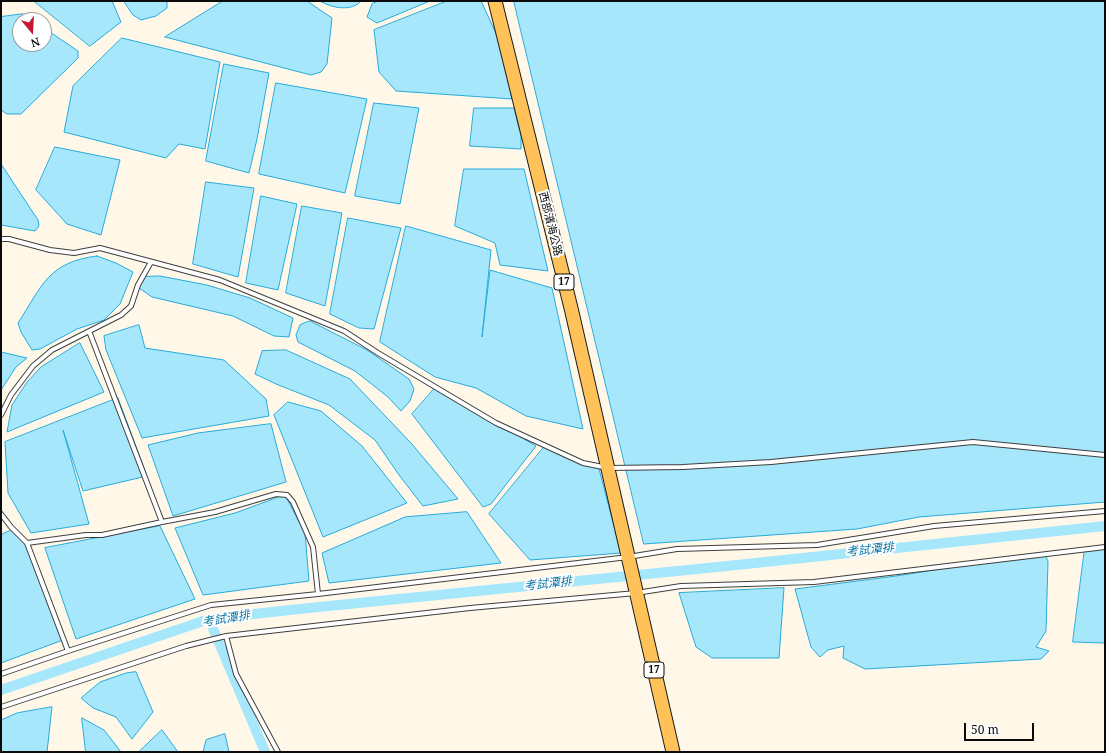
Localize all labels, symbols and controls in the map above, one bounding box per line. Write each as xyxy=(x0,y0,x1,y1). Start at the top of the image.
north arrow xyxy=(12,12,52,52)
text: N xyxy=(29,34,42,51)
street label: 西部濱海公路 xyxy=(536,190,564,258)
road number: 17 xyxy=(554,274,574,290)
water label: 考試潭排 xyxy=(845,540,895,560)
water label: 考試潭排 xyxy=(523,574,573,594)
water label: 考試潭排 xyxy=(201,608,251,630)
road number: 17 xyxy=(644,662,664,678)
scale bar xyxy=(966,715,1036,741)
text: 50 m xyxy=(971,721,999,738)

